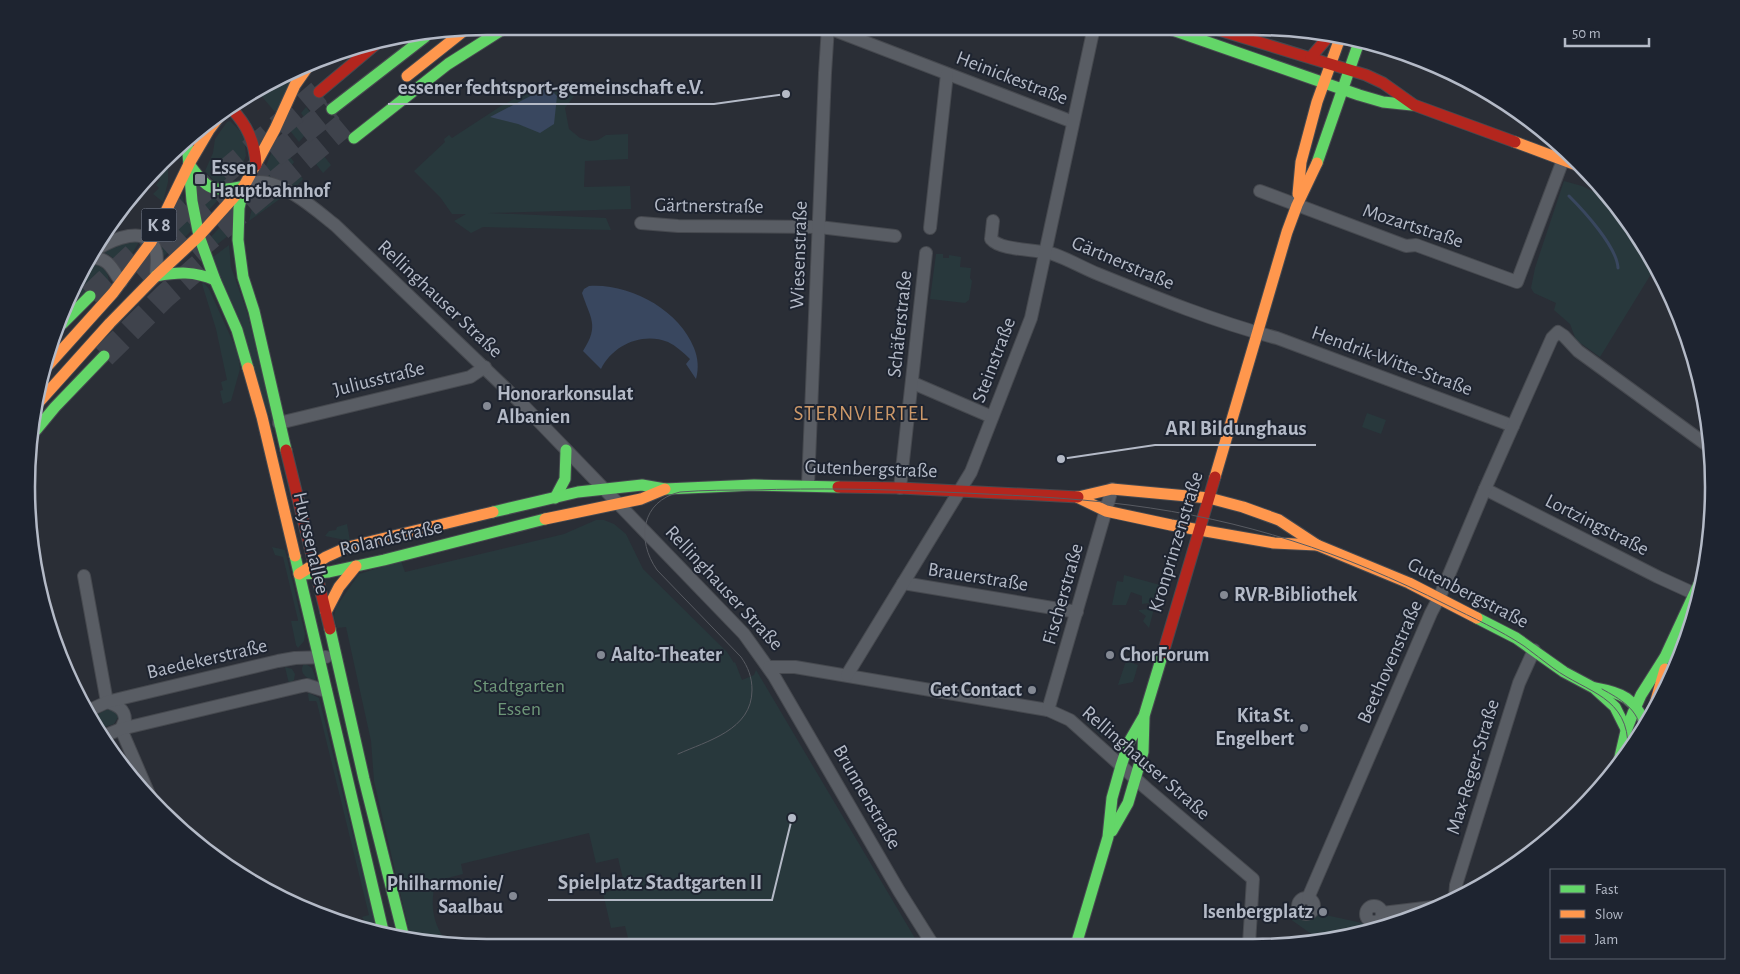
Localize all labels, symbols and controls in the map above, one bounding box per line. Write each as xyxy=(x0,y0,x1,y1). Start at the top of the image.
scale bar xyxy=(1565,15,1649,47)
text: 50 m xyxy=(1572,26,1601,41)
street label: Heinickestraße xyxy=(953,48,1071,108)
callout: essener fechtsport-gemeinschaft e.V. xyxy=(388,68,714,104)
text: essener fechtsport-gemeinschaft e.V. xyxy=(398,77,704,98)
place label: Essen Hauptbahnhof xyxy=(211,158,331,201)
marker: Essen Hauptbahnhof xyxy=(193,172,207,186)
street label: Gärtnerstraße xyxy=(654,195,764,217)
street label: Wiesenstraße xyxy=(787,200,811,310)
street label: Mozartstraße xyxy=(1360,200,1466,252)
road number: K 8 xyxy=(142,208,176,242)
street label: Gärtnerstraße xyxy=(1069,232,1177,294)
street label: Rellinghauser Straße xyxy=(374,236,506,362)
street label: Schäferstraße xyxy=(884,270,916,378)
street label: Steinstraße xyxy=(969,315,1019,405)
street label: Hendrik-Witte-Straße xyxy=(1309,323,1475,399)
street label: Juliusstraße xyxy=(331,358,427,400)
place label: Honorarkonsulat Albanien xyxy=(497,384,634,427)
marker: Honorarkonsulat Albanien xyxy=(481,400,493,412)
district label: STERNVIERTEL xyxy=(793,403,929,424)
callout: ARI Bildunghaus xyxy=(1155,409,1316,445)
text: ARI Bildunghaus xyxy=(1165,418,1307,439)
street label: Gutenbergstraße xyxy=(804,457,938,481)
street label: Kronprinzenstraße xyxy=(1145,469,1207,615)
street label: Huyssenallee xyxy=(290,490,332,596)
street label: Lortzingstraße xyxy=(1542,490,1652,560)
street label: Rolandstraße xyxy=(338,517,444,559)
street label: Rellinghauser Straße xyxy=(661,522,787,654)
street label: Fischerstraße xyxy=(1039,541,1087,647)
street label: Gutenbergstraße xyxy=(1404,554,1532,632)
street label: Brauerstraße xyxy=(926,559,1030,595)
place label: RVR-Bibliothek xyxy=(1234,585,1358,605)
marker: RVR-Bibliothek xyxy=(1218,589,1230,601)
street label: Beethovenstraße xyxy=(1354,597,1426,727)
street label: Baedekerstraße xyxy=(145,635,269,683)
place label: Aalto-Theater xyxy=(611,645,722,665)
place label: ChorForum xyxy=(1120,645,1209,665)
marker: Aalto-Theater xyxy=(595,649,607,661)
marker: ChorForum xyxy=(1104,649,1116,661)
park label: Stadtgarten Essen xyxy=(473,676,565,719)
place label: Get Contact xyxy=(930,680,1022,700)
marker: Get Contact xyxy=(1026,684,1038,696)
street label: Max-Reger-Straße xyxy=(1443,697,1503,837)
street label: Rellinghauser Straße xyxy=(1078,702,1214,824)
place label: Kita St. Engelbert xyxy=(1215,706,1294,749)
marker: Kita St. Engelbert xyxy=(1298,722,1310,734)
street label: Brunnenstraße xyxy=(829,742,905,852)
callout: Spielplatz Stadtgarten II xyxy=(548,864,772,900)
legend xyxy=(1550,869,1725,959)
text: Spielplatz Stadtgarten II xyxy=(558,872,762,893)
place label: Philharmonie/ Saalbau xyxy=(387,874,504,917)
text: Fast xyxy=(1595,882,1619,897)
marker: Philharmonie/ Saalbau xyxy=(507,890,519,902)
place label: Isenbergplatz xyxy=(1202,902,1313,922)
marker: Isenbergplatz xyxy=(1317,906,1329,918)
text: Slow xyxy=(1595,907,1623,922)
text: Jam xyxy=(1595,932,1618,947)

